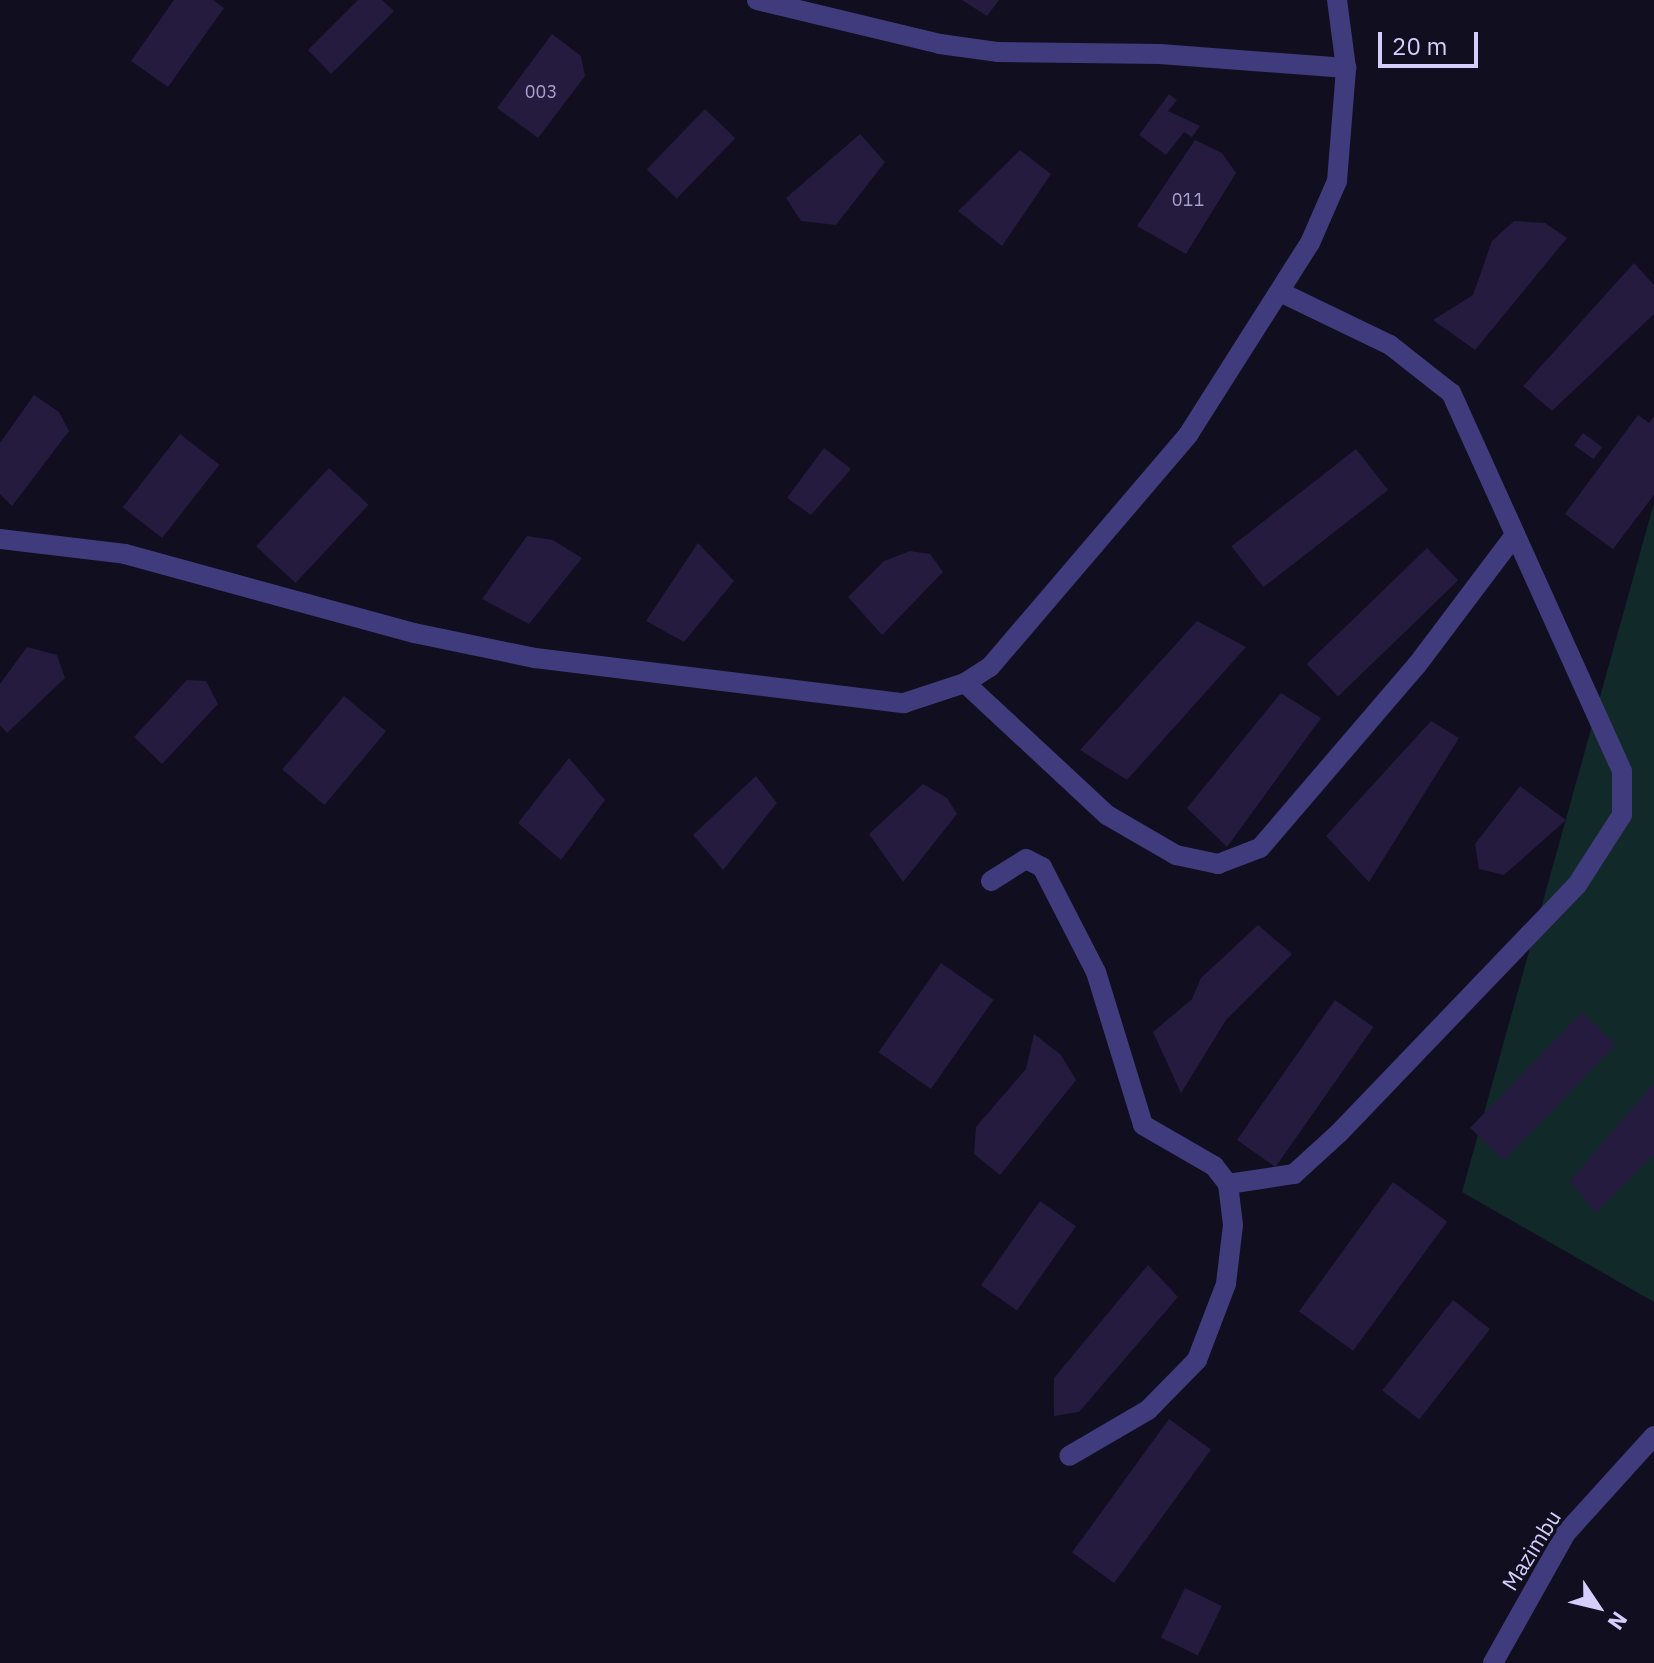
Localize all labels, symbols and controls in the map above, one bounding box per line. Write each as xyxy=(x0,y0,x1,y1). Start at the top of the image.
scale bar xyxy=(1382,16,1482,66)
text: 20 m xyxy=(1392,30,1447,62)
house number: 003 xyxy=(525,81,557,103)
house number: 011 xyxy=(1172,189,1204,211)
street label: Mazimbu xyxy=(1496,1505,1566,1595)
north arrow xyxy=(1558,1567,1638,1647)
text: N xyxy=(1602,1606,1635,1636)

